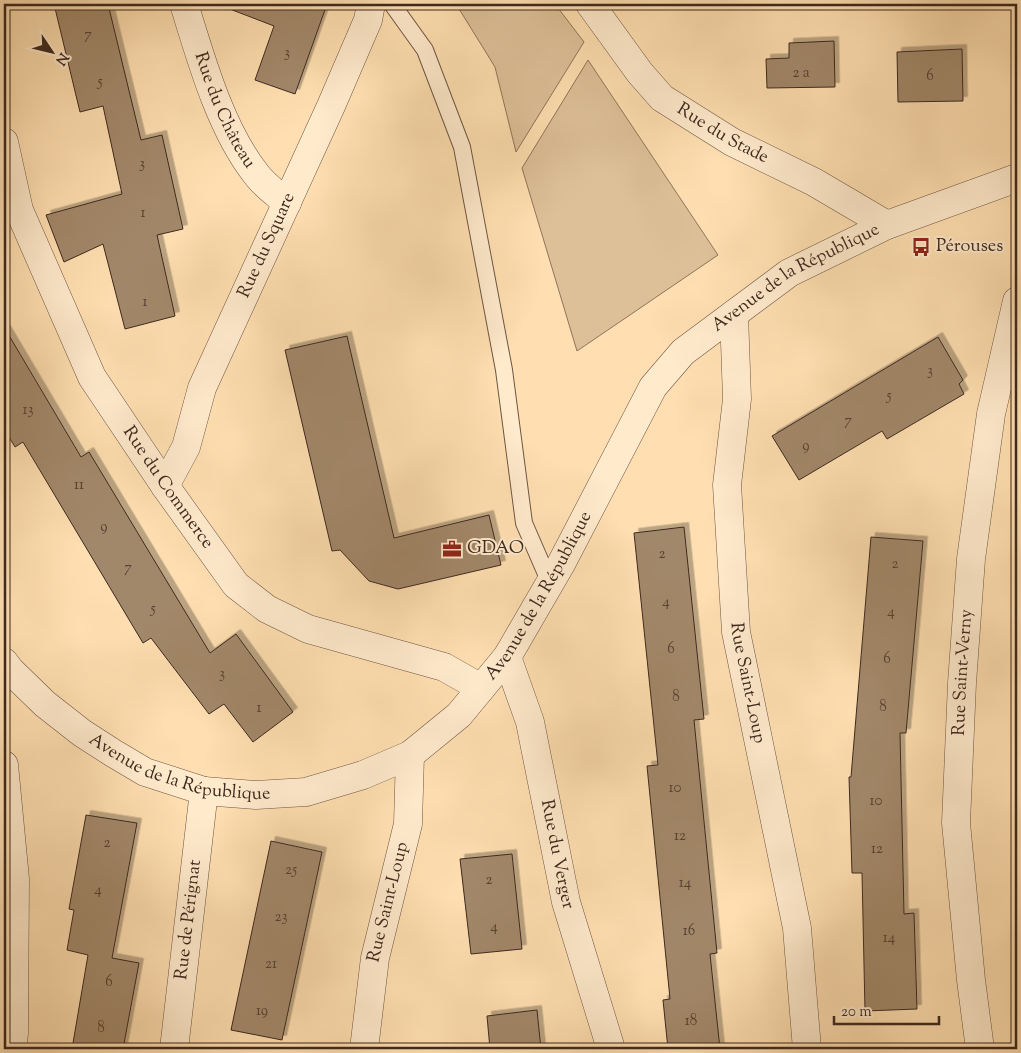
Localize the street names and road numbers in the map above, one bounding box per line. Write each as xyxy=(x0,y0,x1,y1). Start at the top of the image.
street label: Rue du Château xyxy=(187,49,261,174)
street label: Rue du Stade xyxy=(671,97,773,171)
street label: Rue du Square xyxy=(232,189,303,303)
street label: Avenue de la République xyxy=(707,217,884,339)
street label: Rue du Commerce xyxy=(116,421,219,555)
street label: Avenue de la République xyxy=(479,507,599,687)
street label: Rue Saint-Verny xyxy=(947,608,980,736)
street label: Rue Saint-Loup xyxy=(722,622,772,746)
street label: Avenue de la République xyxy=(83,727,271,808)
street label: Rue du Verger xyxy=(533,797,581,913)
street label: Rue Saint-Loup xyxy=(361,839,416,965)
street label: Rue de Pérignat xyxy=(169,859,209,981)

